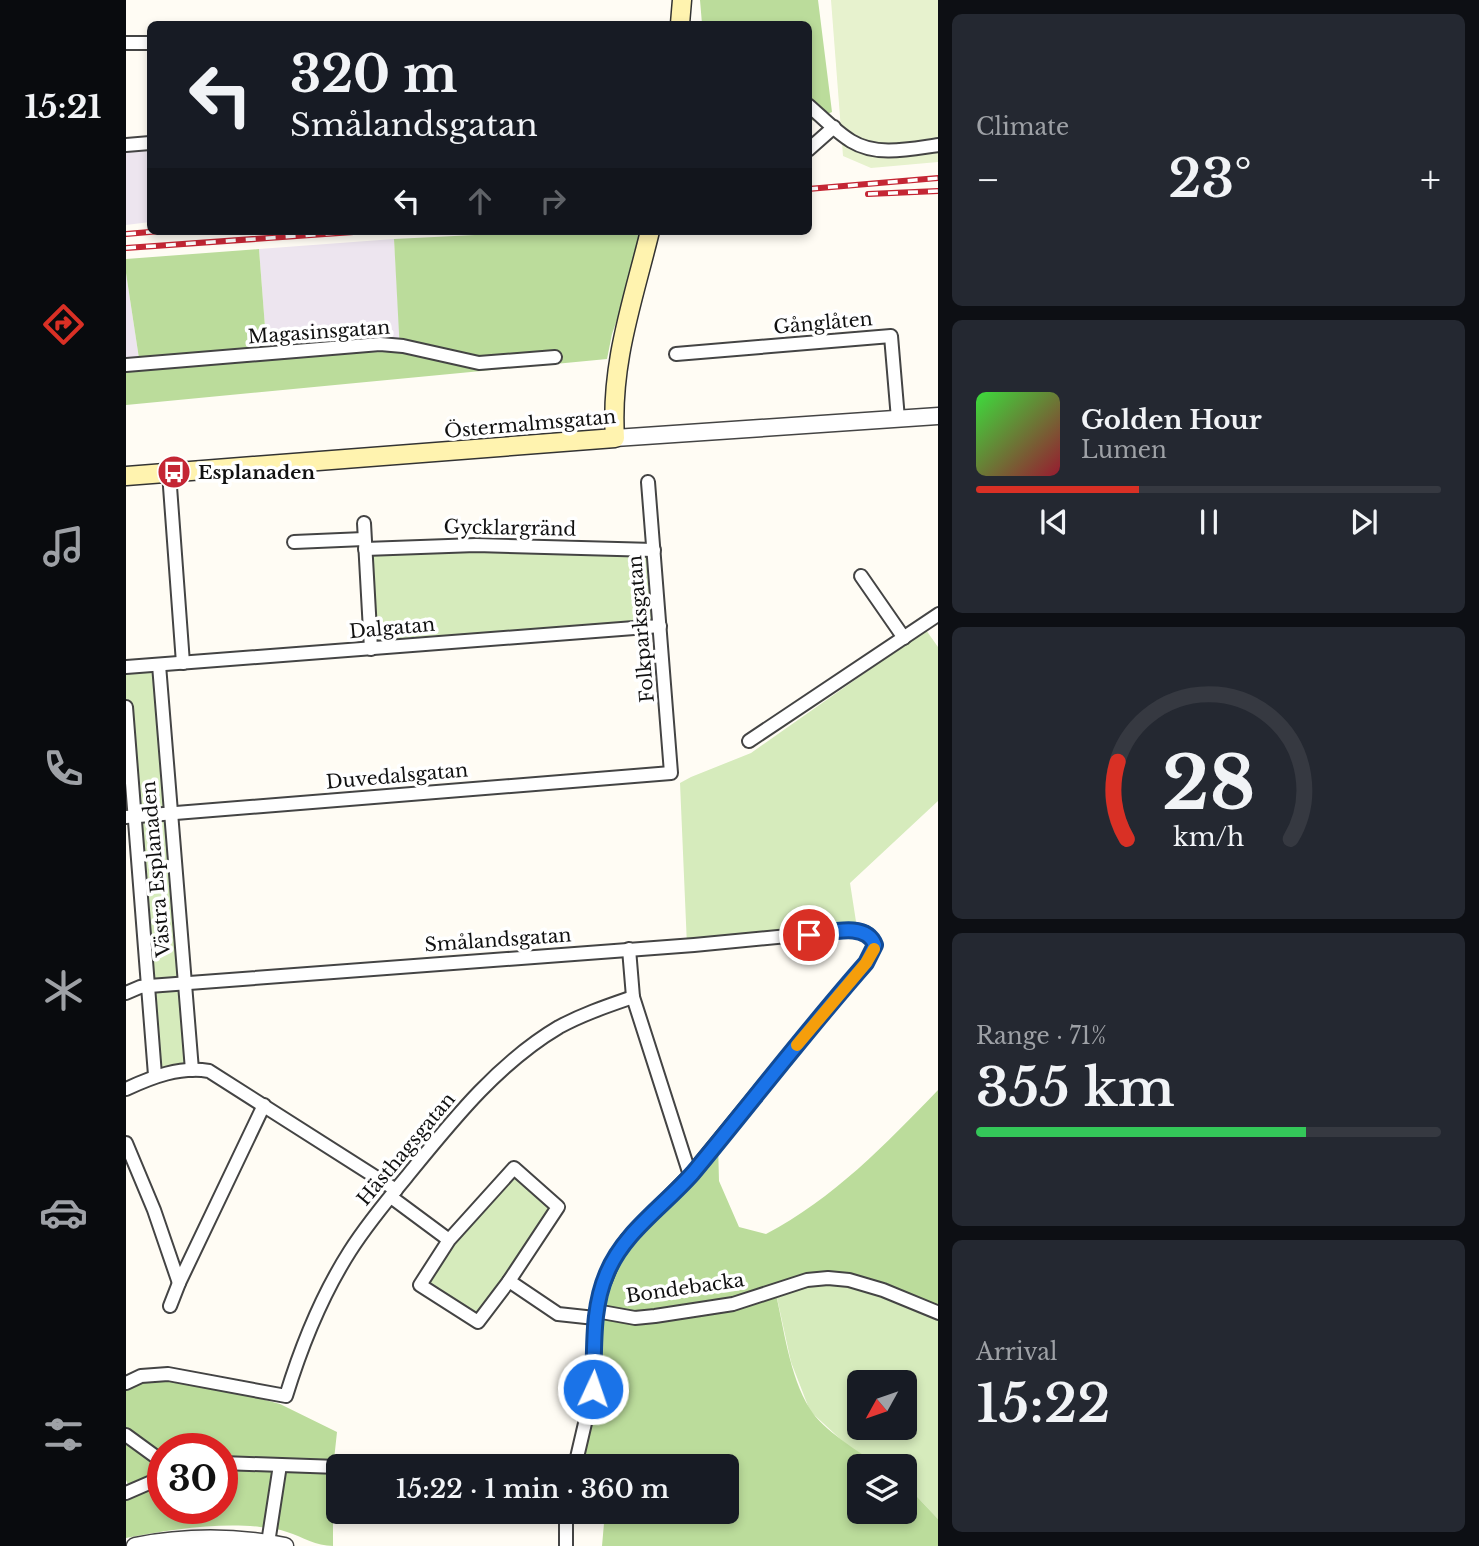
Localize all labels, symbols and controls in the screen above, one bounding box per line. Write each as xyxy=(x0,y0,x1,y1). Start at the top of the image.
text: 320 m xyxy=(290,44,457,105)
icon: left xyxy=(175,49,266,140)
text: 15:21 xyxy=(25,87,101,127)
text: Smålandsgatan xyxy=(290,105,538,145)
text: Climate xyxy=(976,113,1069,141)
text: 23° xyxy=(1168,147,1252,211)
text: − xyxy=(976,156,1000,203)
text: + xyxy=(1420,156,1441,203)
icon: left xyxy=(388,182,426,220)
icon: ahead xyxy=(461,182,499,220)
icon: right xyxy=(534,182,572,220)
icon: directions xyxy=(39,300,88,349)
street label: Gånglåten xyxy=(772,307,874,339)
street label: Magasinsgatan xyxy=(247,316,391,348)
text: Golden Hour xyxy=(1081,404,1262,436)
street label: Östermalmsgatan xyxy=(443,405,617,443)
text: Lumen xyxy=(1081,436,1167,464)
bus stop icon: Esplanaden xyxy=(155,453,193,491)
place label: Esplanaden xyxy=(198,461,315,484)
icon: previous xyxy=(1035,503,1073,541)
icon: pause xyxy=(1190,503,1228,541)
icon: next xyxy=(1345,503,1383,541)
street label: Gycklargränd xyxy=(444,515,577,541)
icon: music xyxy=(39,522,88,571)
street label: Folkparksgatan xyxy=(623,554,659,704)
street label: Dalgatan xyxy=(348,613,436,643)
text: 28 xyxy=(1162,738,1255,829)
icon: phone xyxy=(39,744,88,793)
street label: Duvedalsgatan xyxy=(325,758,469,794)
street label: Västra Esplanaden xyxy=(137,780,175,959)
text: km/h xyxy=(1173,822,1244,853)
pin xyxy=(779,905,839,965)
icon: arrive xyxy=(790,916,828,954)
street label: Smålandsgatan xyxy=(424,923,572,957)
icon: climate xyxy=(39,966,88,1015)
text: Range · 71% xyxy=(976,1022,1107,1050)
text: 355 km xyxy=(976,1056,1175,1120)
street label: Hästhagsgatan xyxy=(352,1088,460,1210)
icon: car xyxy=(39,1188,88,1237)
street label: Bondebacka xyxy=(624,1268,746,1308)
text: Arrival xyxy=(976,1338,1057,1366)
position arrow xyxy=(556,1352,630,1426)
north arrow xyxy=(847,1370,917,1440)
map controls xyxy=(847,1370,917,1524)
text: 15:22 xyxy=(976,1372,1111,1436)
icon: filters xyxy=(39,1410,88,1459)
speed limit sign: 30 xyxy=(147,1433,238,1524)
button: layers xyxy=(847,1454,917,1524)
text: 15:22 · 1 min · 360 m xyxy=(396,1473,669,1505)

